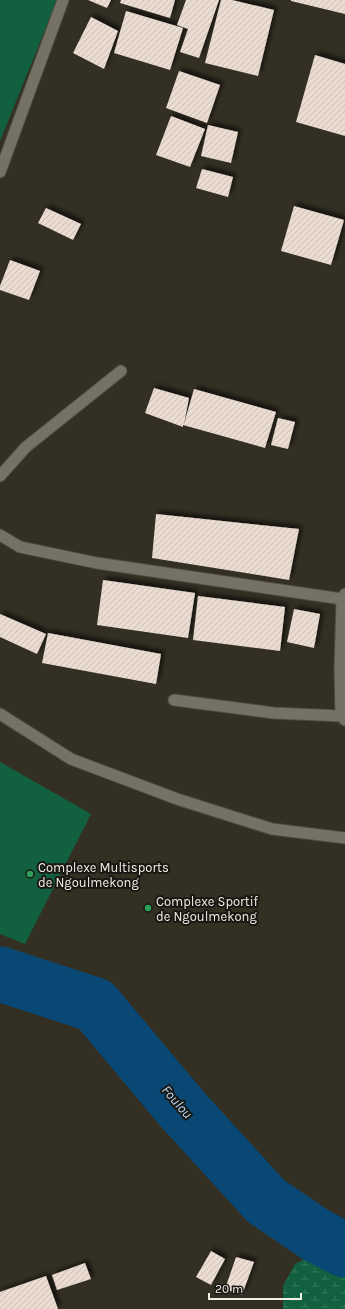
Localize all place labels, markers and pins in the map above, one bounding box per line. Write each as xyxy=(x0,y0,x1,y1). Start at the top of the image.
place label: Complexe Multisports de Ngoulmekong xyxy=(38,860,169,890)
marker: Complexe Multisports de Ngoulmekong xyxy=(25,869,35,879)
place label: Complexe Sportif de Ngoulmekong xyxy=(156,894,259,924)
marker: Complexe Sportif de Ngoulmekong xyxy=(143,903,153,913)

